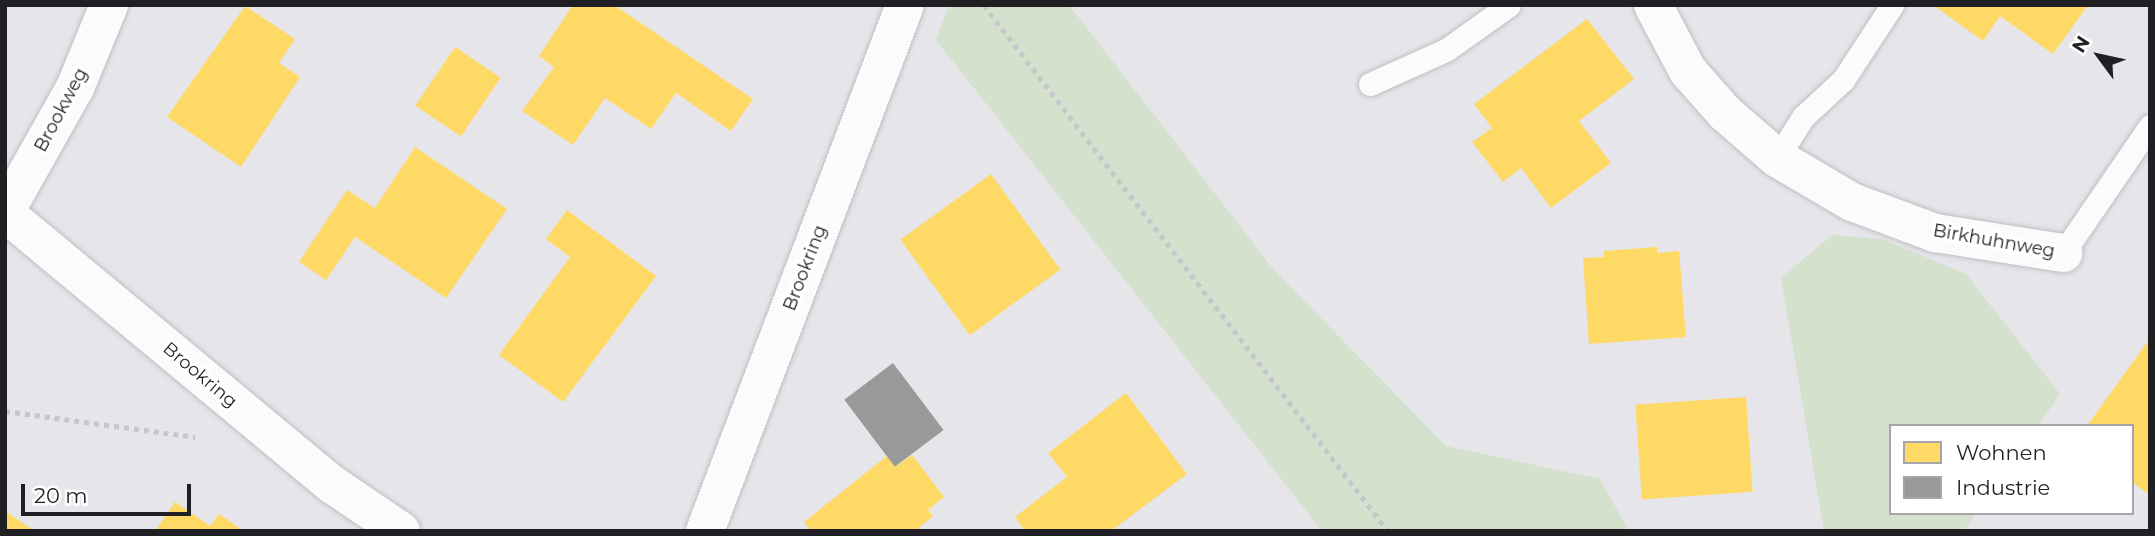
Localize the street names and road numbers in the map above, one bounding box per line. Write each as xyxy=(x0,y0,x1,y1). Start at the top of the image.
street label: Brookweg xyxy=(30,64,92,156)
street label: Birkhuhnweg xyxy=(1931,220,2057,262)
street label: Brookring xyxy=(779,222,831,314)
street label: Brookring xyxy=(159,338,241,412)

